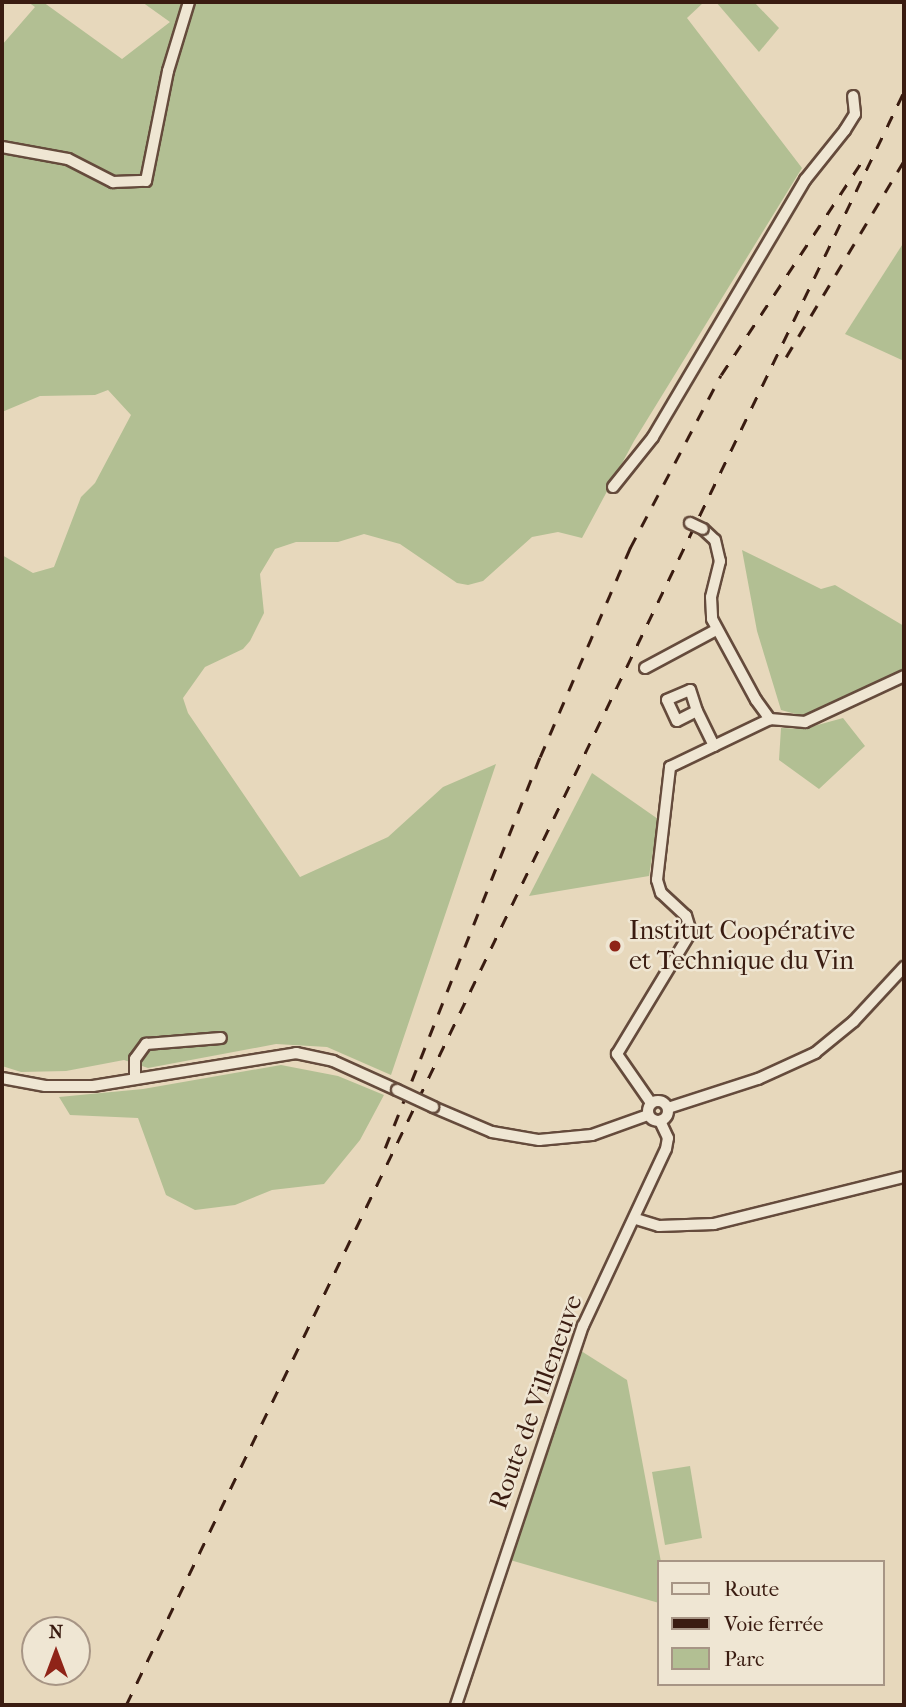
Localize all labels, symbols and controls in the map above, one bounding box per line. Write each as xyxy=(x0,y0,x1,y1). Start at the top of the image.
place label: Institut Coopérative et Technique du Vin xyxy=(629,915,855,976)
marker: Institut Coopérative et Technique du Vin xyxy=(607,938,623,954)
street label: Route de Villeneuve xyxy=(483,1291,589,1513)
legend xyxy=(657,1560,885,1686)
text: Route xyxy=(724,1577,779,1601)
text: Voie ferrée xyxy=(724,1612,823,1636)
north arrow xyxy=(21,1616,91,1686)
text: N xyxy=(49,1621,63,1643)
text: Parc xyxy=(724,1647,764,1671)

